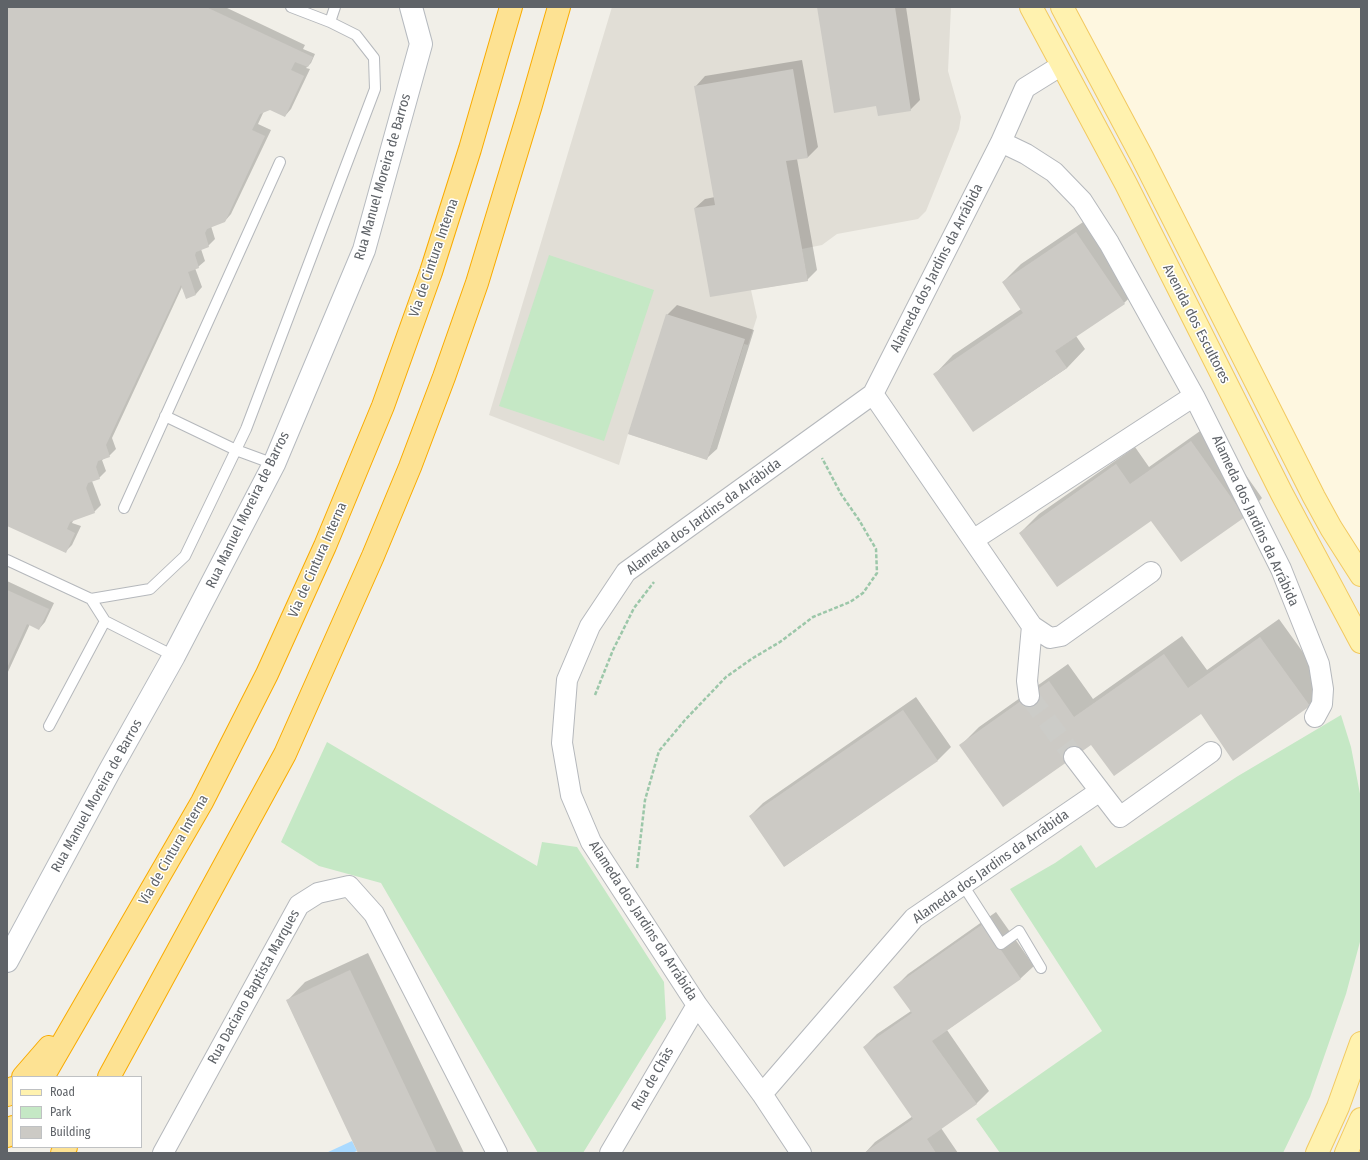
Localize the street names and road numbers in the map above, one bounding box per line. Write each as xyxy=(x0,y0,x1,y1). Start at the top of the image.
street label: Rua Manuel Moreira de Barros xyxy=(351,92,415,262)
street label: Alameda dos Jardins da Arrábida xyxy=(887,181,987,355)
street label: Via de Cintura Interna xyxy=(406,196,462,320)
street label: Avenida dos Escultores xyxy=(1159,262,1233,386)
street label: Rua Manuel Moreira de Barros xyxy=(203,429,293,591)
street label: Alameda dos Jardins da Arrábida xyxy=(1208,433,1302,609)
street label: Alameda dos Jardins da Arrábida xyxy=(624,455,784,579)
street label: Via de Cintura Interna xyxy=(285,500,351,620)
street label: Rua Manuel Moreira de Barros xyxy=(48,717,146,875)
street label: Via de Cintura Interna xyxy=(136,792,212,908)
street label: Alameda dos Jardins da Arrábida xyxy=(910,807,1072,927)
street label: Alameda dos Jardins da Arrábida xyxy=(585,838,701,1004)
street label: Rua Daciano Baptista Marques xyxy=(204,907,304,1067)
street label: Rua de Chãs xyxy=(628,1045,678,1113)

